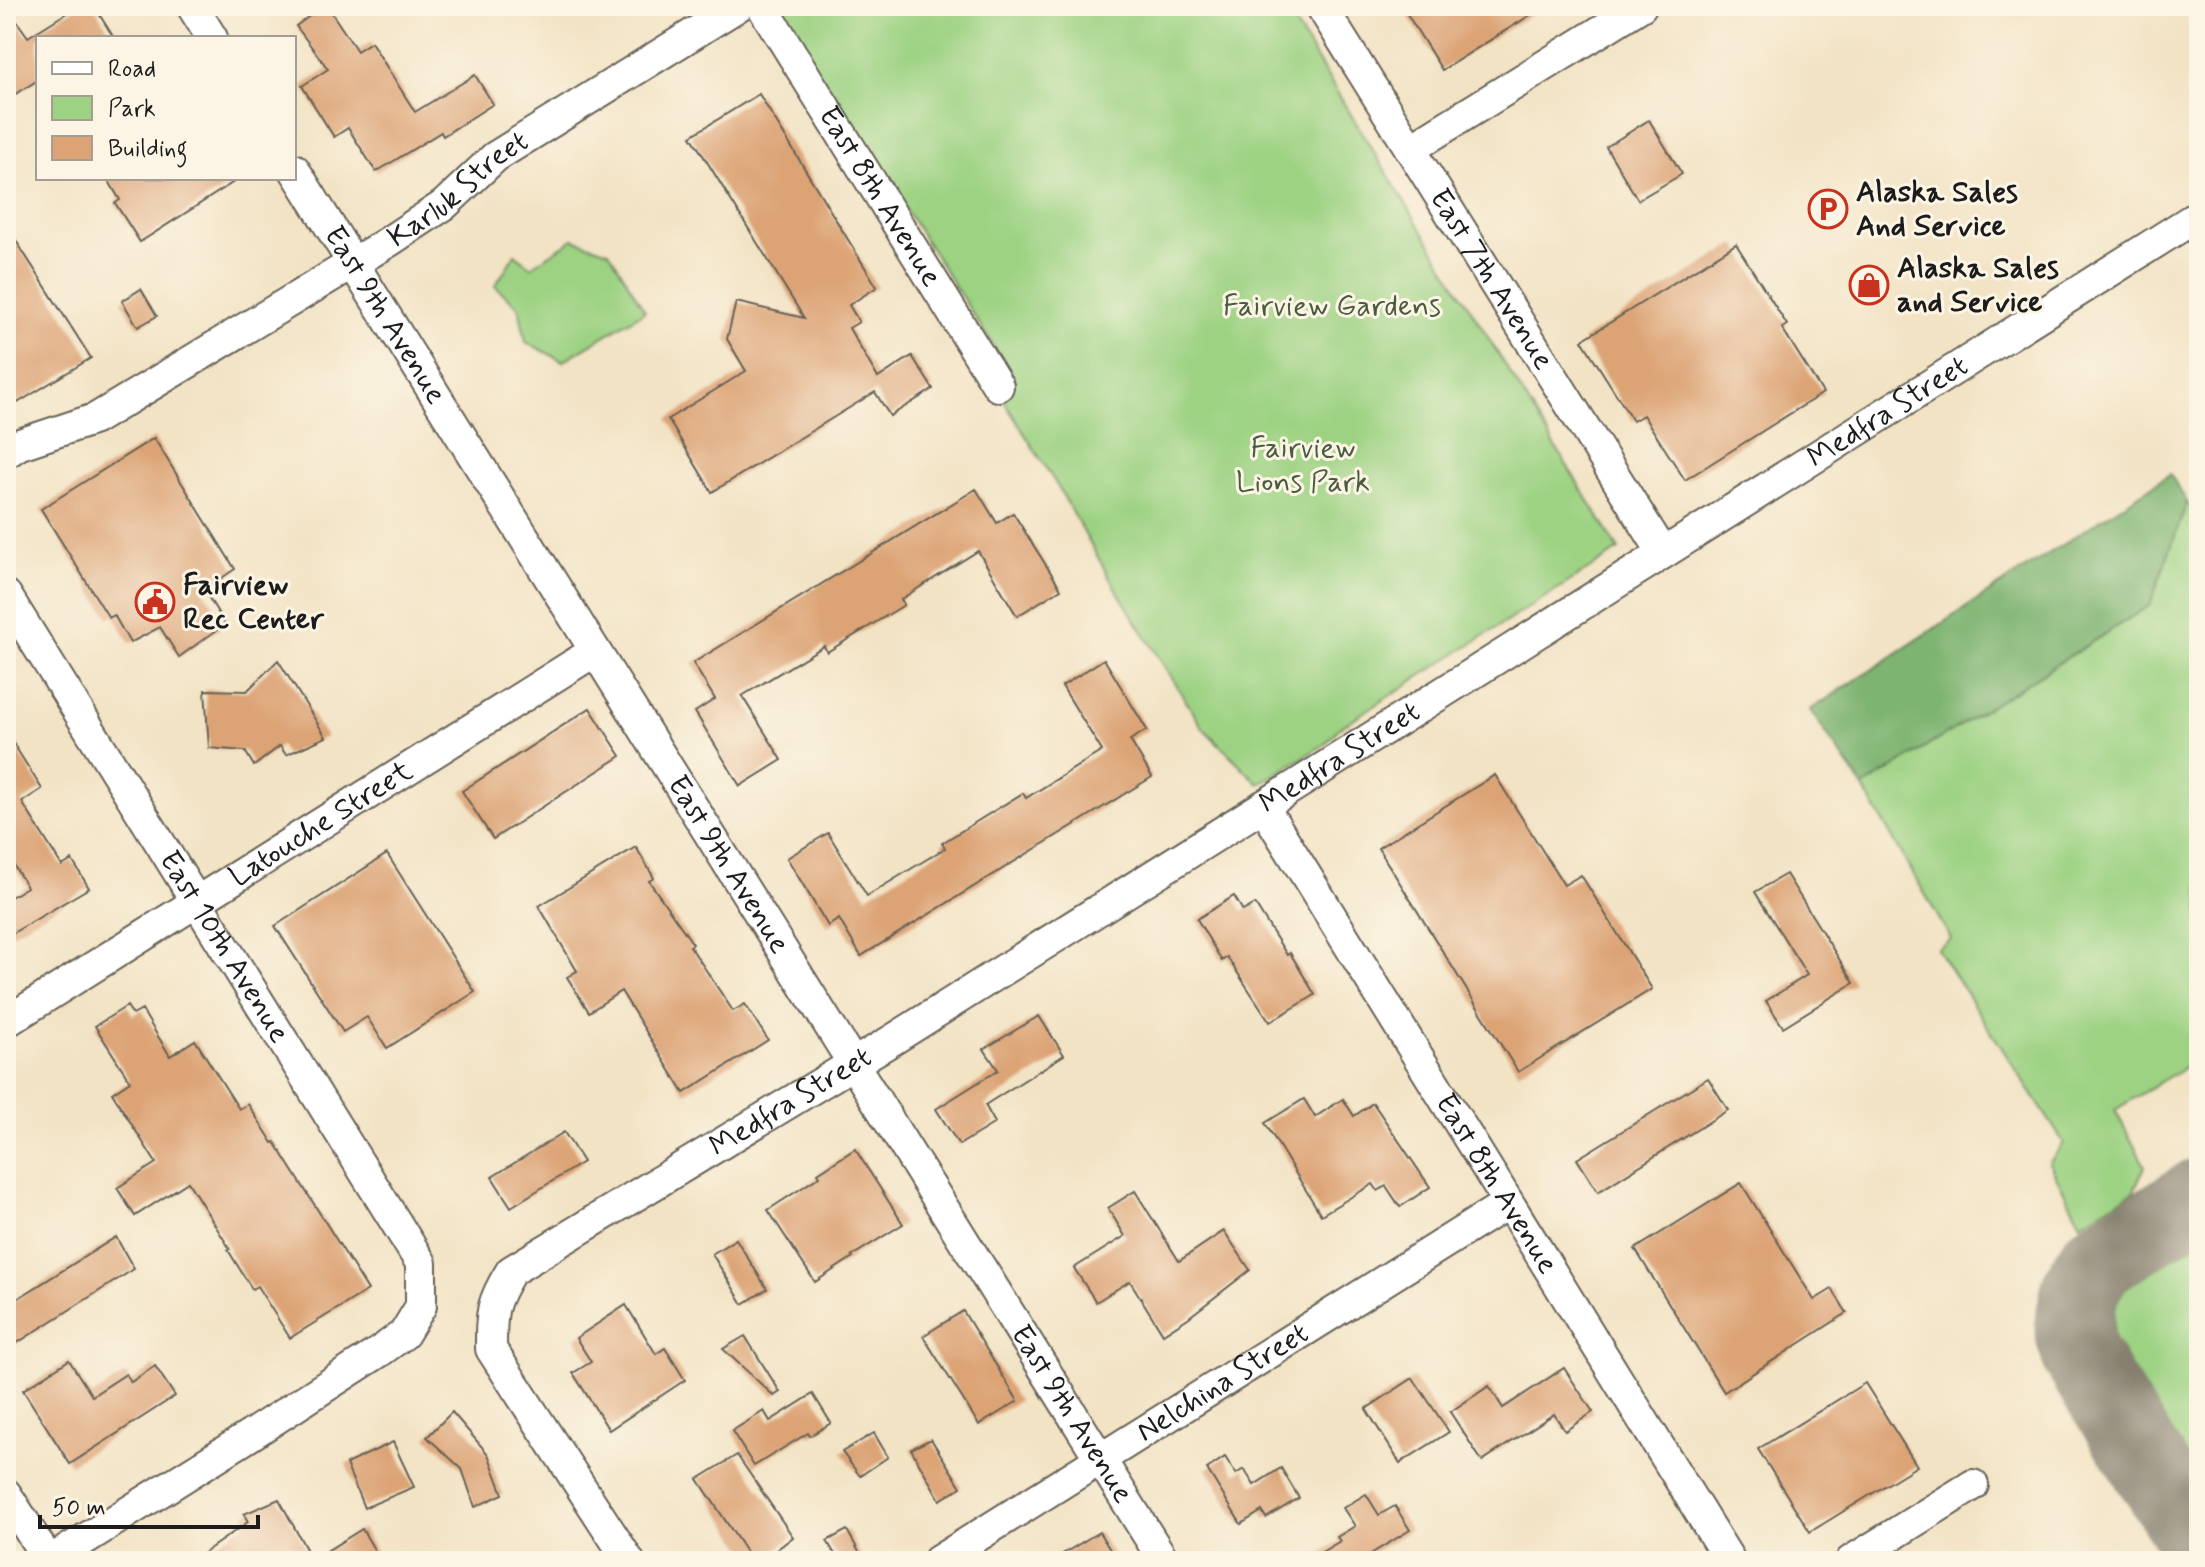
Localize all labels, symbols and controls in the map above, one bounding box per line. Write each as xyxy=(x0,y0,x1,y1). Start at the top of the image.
legend xyxy=(36,36,296,180)
text: Road xyxy=(108,54,156,85)
text: Park xyxy=(108,94,156,125)
street label: East 8th Avenue xyxy=(809,99,951,294)
street label: Karluk Street xyxy=(380,122,536,256)
text: Building xyxy=(108,134,188,168)
place label: Alaska Sales And Service xyxy=(1856,173,2018,246)
street label: East 7th Avenue xyxy=(1420,181,1563,377)
parking icon: Alaska Sales And Service xyxy=(1807,188,1849,230)
street label: East 9th Avenue xyxy=(315,218,456,411)
place label: Alaska Sales and Service xyxy=(1897,249,2059,322)
shop icon: Alaska Sales and Service xyxy=(1848,264,1890,306)
park label: Fairview Gardens xyxy=(1223,287,1441,326)
street label: Medfra Street xyxy=(1800,346,1975,477)
park label: Fairview Lions Park xyxy=(1236,429,1370,502)
place label: Fairview Rec Center xyxy=(183,566,325,639)
public building icon: Fairview Rec Center xyxy=(134,581,176,623)
street label: Medfra Street xyxy=(1252,692,1427,823)
street label: Latouche Street xyxy=(222,751,420,896)
street label: East 9th Avenue xyxy=(658,768,799,961)
street label: East 10th Avenue xyxy=(150,843,299,1050)
street label: Medfra Street xyxy=(702,1038,879,1166)
street label: East 8th Avenue xyxy=(1426,1086,1567,1281)
street label: Nelchina Street xyxy=(1129,1314,1316,1451)
street label: East 9th Avenue xyxy=(1002,1317,1142,1510)
scale bar xyxy=(40,1479,258,1529)
text: 50 m xyxy=(52,1493,106,1524)

